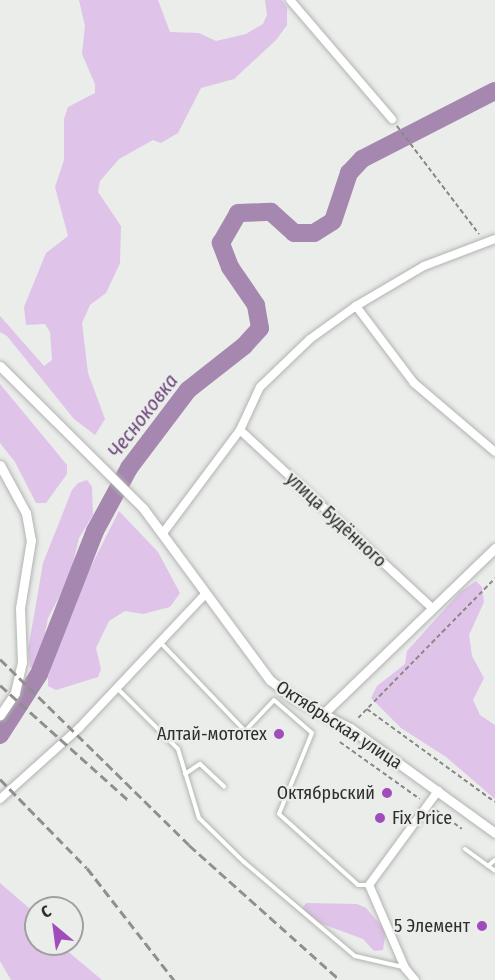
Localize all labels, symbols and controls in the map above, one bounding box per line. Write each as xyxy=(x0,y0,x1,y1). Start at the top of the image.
water label: Чесноковка xyxy=(103,369,183,463)
street label: улица Будённого xyxy=(281,468,391,572)
street label: Октябрьская улица xyxy=(272,676,406,774)
place label: Алтай-мототех xyxy=(157,723,267,745)
marker: Алтай-мототех xyxy=(272,727,286,741)
place label: Октябрьский xyxy=(277,782,375,804)
marker: Октябрьский xyxy=(380,786,394,800)
place label: Fix Price xyxy=(392,807,452,829)
marker: Fix Price xyxy=(373,811,387,825)
north arrow xyxy=(24,896,84,956)
text: С xyxy=(38,901,54,922)
place label: 5 Элемент xyxy=(394,915,470,937)
marker: 5 Элемент xyxy=(475,919,489,933)

